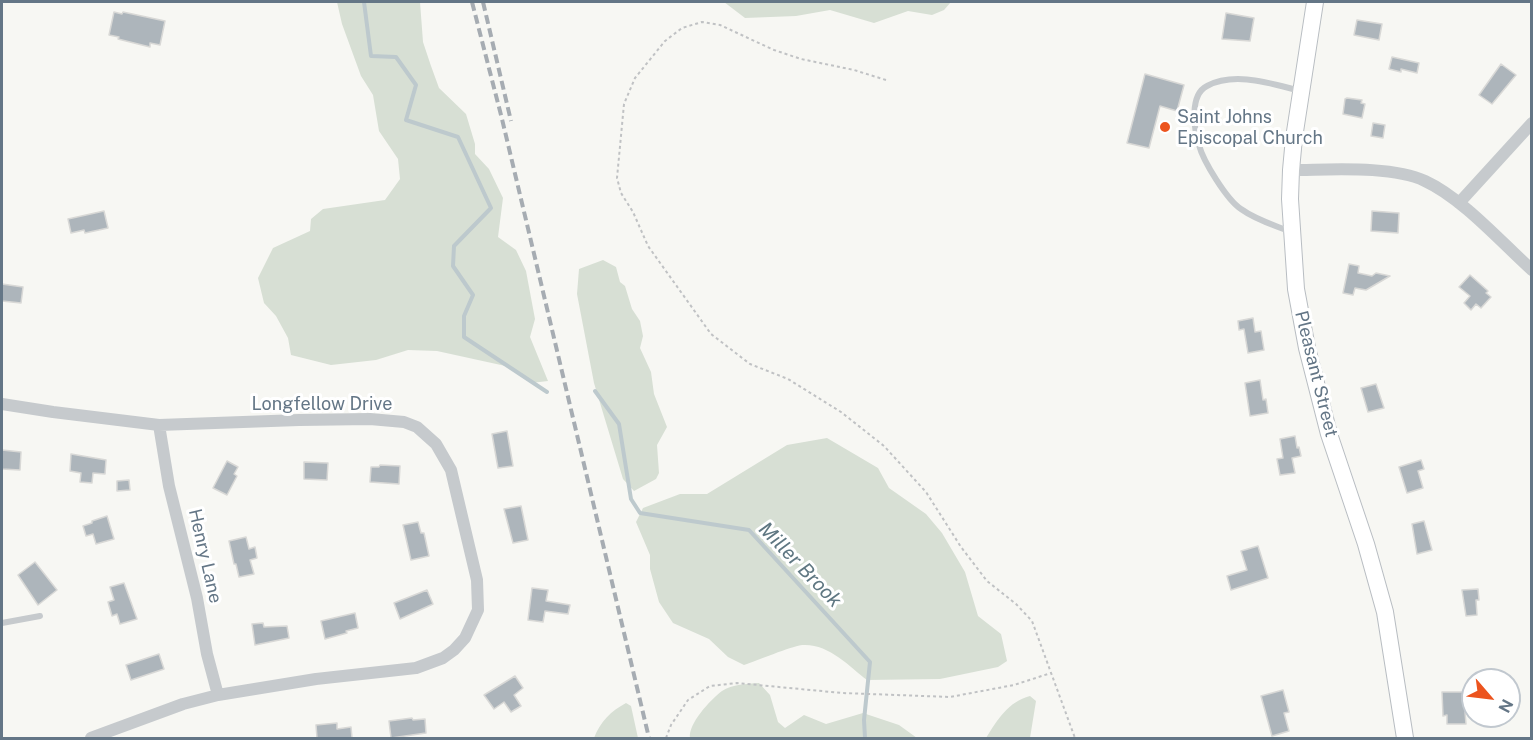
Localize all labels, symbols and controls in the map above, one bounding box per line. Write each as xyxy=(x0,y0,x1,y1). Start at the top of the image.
place label: Saint Johns Episcopal Church xyxy=(1177,106,1323,148)
marker: Saint Johns Episcopal Church xyxy=(1158,120,1172,134)
street label: Pleasant Street xyxy=(1290,309,1342,439)
street label: Longfellow Drive xyxy=(252,393,392,415)
street label: Henry Lane xyxy=(184,507,226,605)
water label: Miller Brook xyxy=(753,517,847,613)
north arrow xyxy=(1461,668,1521,728)
text: N xyxy=(1494,696,1517,716)

